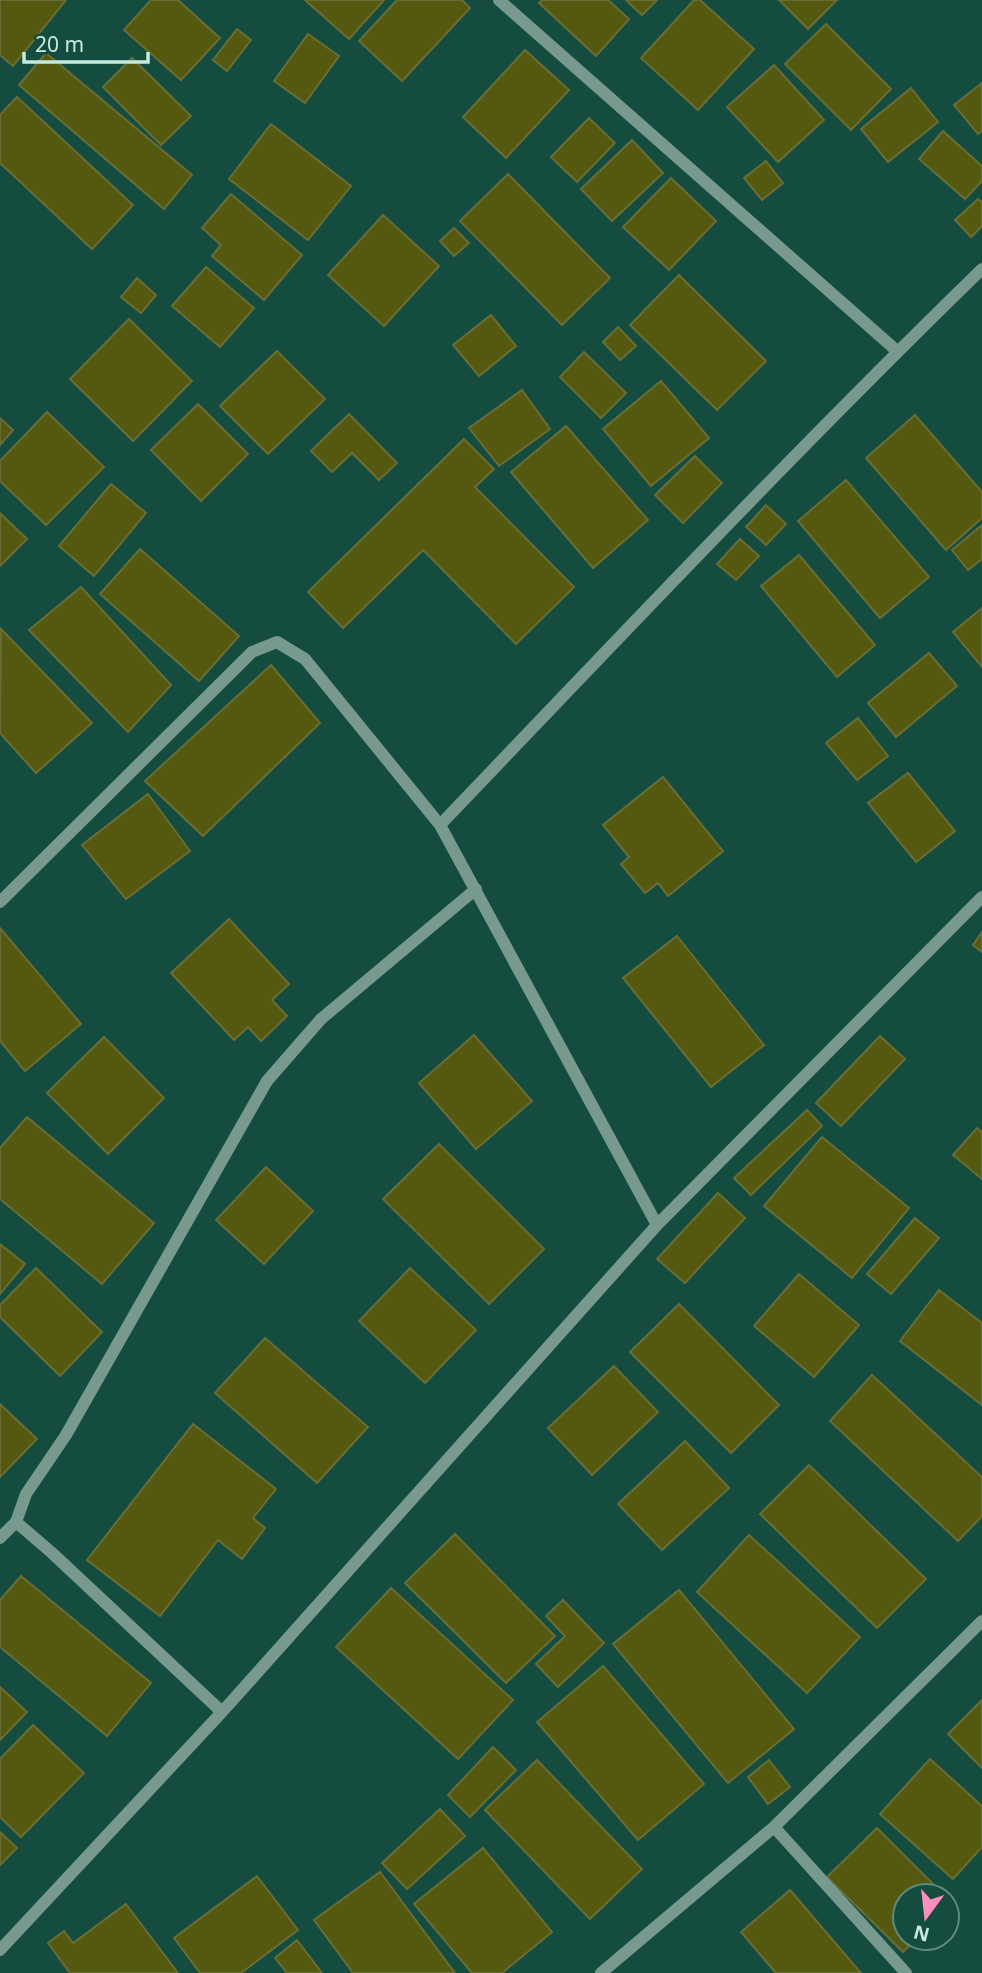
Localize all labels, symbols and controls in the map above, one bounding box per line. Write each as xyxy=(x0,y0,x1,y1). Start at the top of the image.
scale bar xyxy=(24,21,149,65)
text: 20 m xyxy=(35,30,84,58)
north arrow xyxy=(891,1882,961,1952)
text: N xyxy=(911,1919,932,1948)

